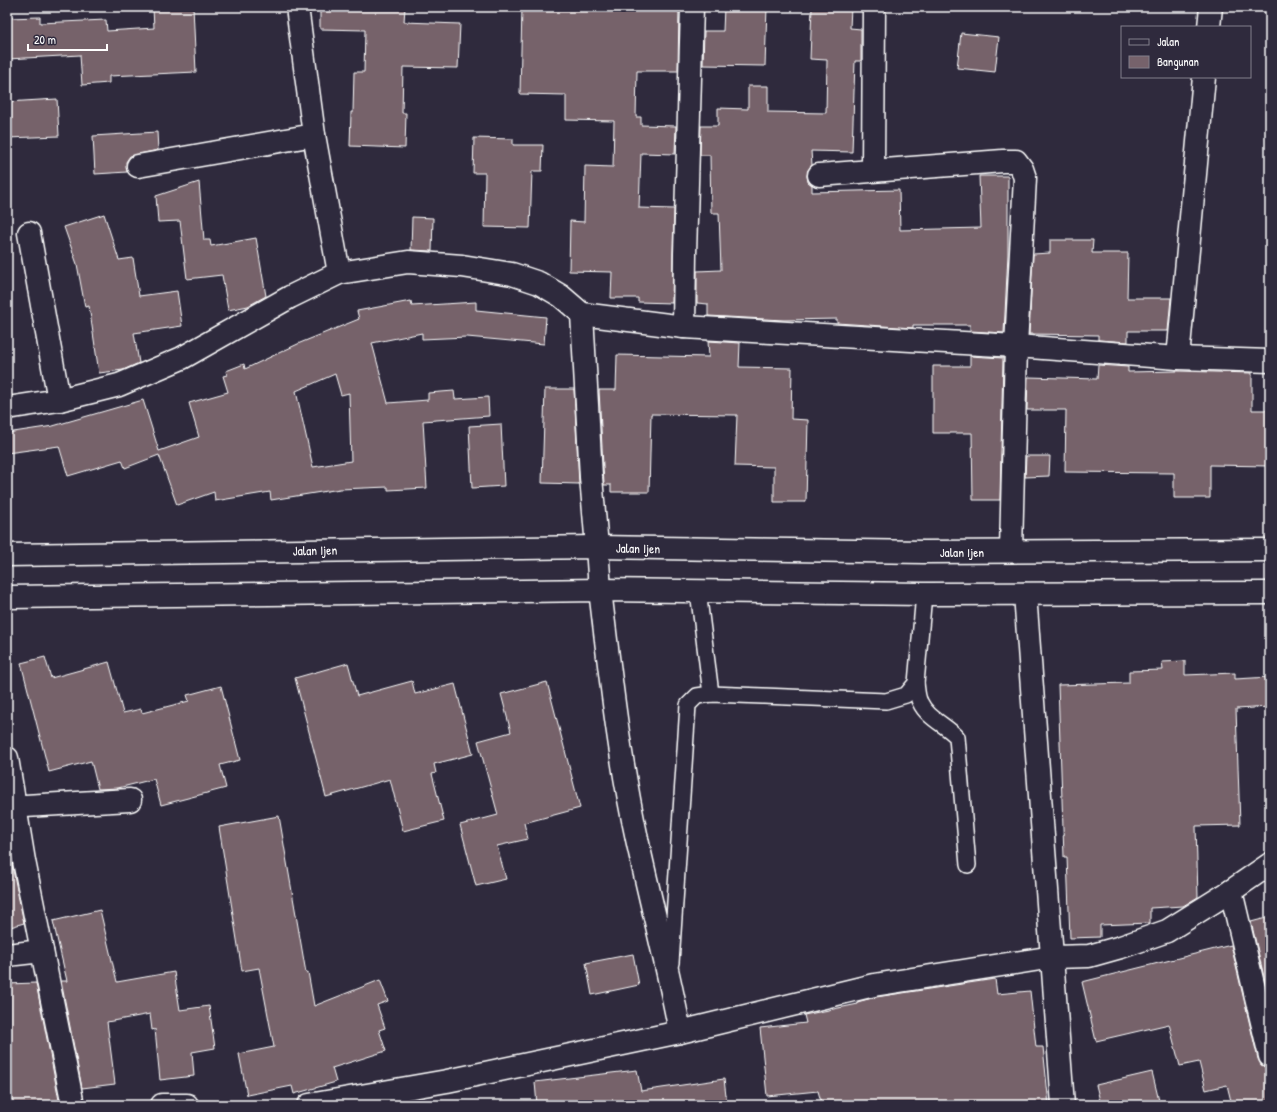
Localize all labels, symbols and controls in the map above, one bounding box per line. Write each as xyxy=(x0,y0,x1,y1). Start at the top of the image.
scale bar xyxy=(28,26,107,52)
legend xyxy=(1121,26,1251,78)
text: 20 m xyxy=(34,31,56,48)
text: Jalan xyxy=(1157,33,1179,50)
text: Bangunan xyxy=(1157,53,1199,70)
street label: Jalan Ijen xyxy=(616,539,661,557)
street label: Jalan Ijen xyxy=(293,541,338,559)
street label: Jalan Ijen xyxy=(940,543,984,561)

